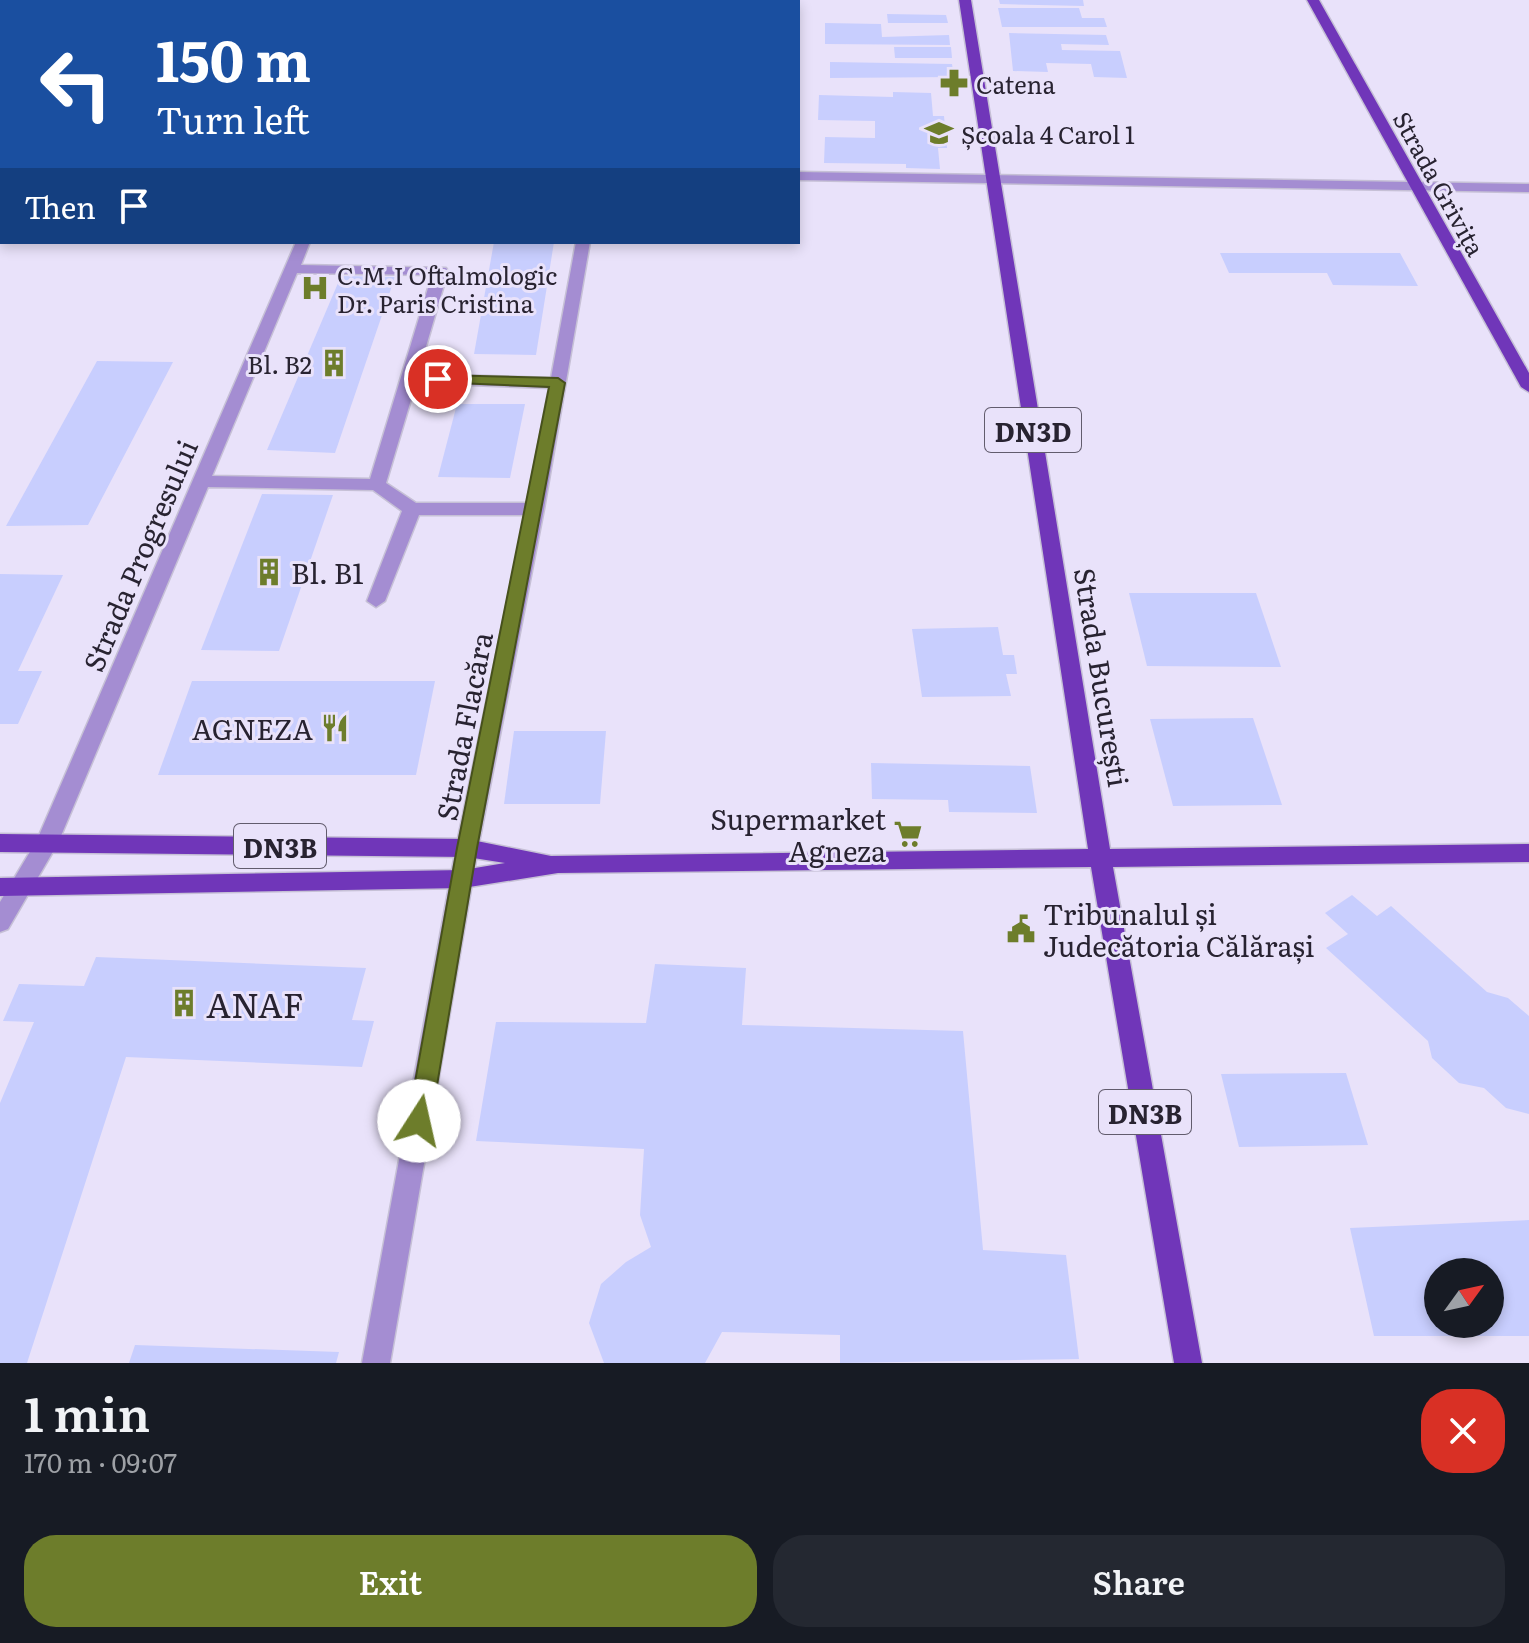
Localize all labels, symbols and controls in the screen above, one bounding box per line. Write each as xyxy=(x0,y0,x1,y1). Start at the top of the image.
text: 150 m xyxy=(156,16,311,99)
icon: left xyxy=(24,32,128,136)
place label: Catena xyxy=(976,66,1055,101)
pharmacy icon: Catena xyxy=(939,68,969,98)
text: Turn left xyxy=(156,92,310,145)
street label: Strada Grivița xyxy=(1386,104,1494,262)
place label: Școala 4 Carol 1 xyxy=(961,116,1135,151)
school or university icon: Școala 4 Carol 1 xyxy=(924,118,954,148)
text: Then xyxy=(24,184,96,228)
icon: arrive xyxy=(112,184,156,228)
place label: C.M.I Oftalmologic Dr. Paris Cristina xyxy=(337,257,557,320)
hospital icon: C.M.I Oftalmologic Dr. Paris Cristina xyxy=(300,273,330,303)
pin xyxy=(404,345,472,413)
place label: Bl. B2 xyxy=(247,346,312,381)
building icon: Bl. B2 xyxy=(319,348,349,378)
icon: arrive xyxy=(416,357,460,401)
road number: DN3D xyxy=(985,408,1081,452)
street label: Strada Progresului xyxy=(71,432,207,678)
place label: Bl. B1 xyxy=(291,551,364,593)
building icon: Bl. B1 xyxy=(254,557,284,587)
street label: Strada București xyxy=(1065,564,1141,790)
street label: Strada Flacăra xyxy=(424,628,502,824)
place label: AGNEZA xyxy=(192,707,313,749)
restaurant icon: AGNEZA xyxy=(320,713,350,743)
place label: Supermarket Agneza xyxy=(710,797,887,871)
supermarket icon: Supermarket Agneza xyxy=(893,819,923,849)
road number: DN3B xyxy=(234,824,326,868)
place label: Tribunalul și Judecătoria Călărași xyxy=(1043,892,1314,966)
public building icon: Tribunalul și Judecătoria Călărași xyxy=(1006,914,1036,944)
place label: ANAF xyxy=(206,978,304,1028)
building icon: ANAF xyxy=(169,988,199,1018)
position arrow xyxy=(377,1079,461,1163)
road number: DN3B xyxy=(1099,1090,1191,1134)
north arrow xyxy=(1424,1258,1504,1338)
map controls xyxy=(1424,1258,1504,1338)
text: 1 min xyxy=(24,1376,150,1447)
button: close xyxy=(1421,1389,1505,1473)
text: 170 m · 09:07 xyxy=(24,1442,177,1481)
button: Exit xyxy=(24,1535,757,1627)
button: Share xyxy=(773,1535,1505,1627)

